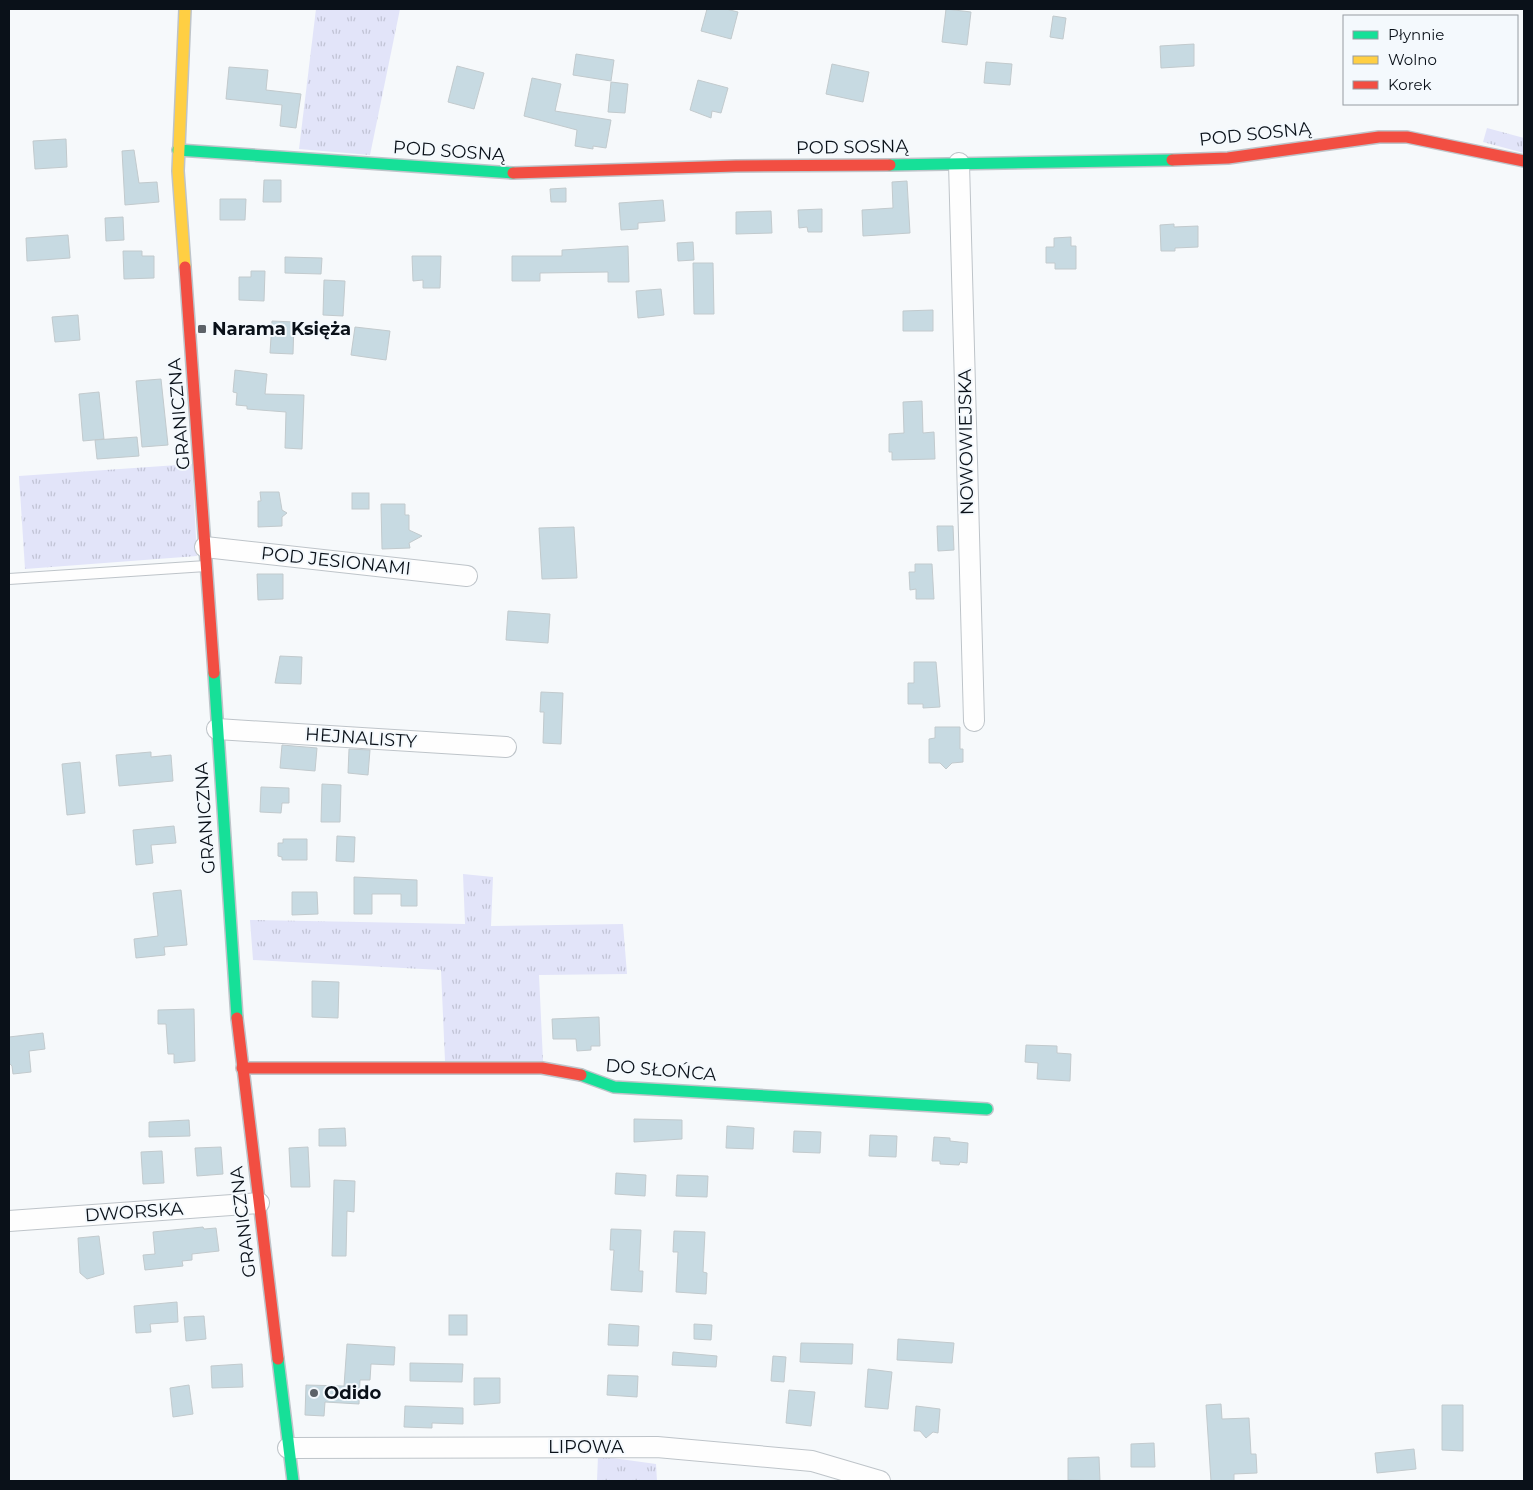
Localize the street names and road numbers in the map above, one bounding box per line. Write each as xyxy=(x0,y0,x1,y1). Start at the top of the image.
street label: POD SOSNĄ xyxy=(1198,117,1313,151)
street label: POD SOSNĄ xyxy=(796,135,909,159)
street label: POD SOSNĄ xyxy=(392,136,507,166)
street label: GRANICZNA xyxy=(163,357,195,471)
street label: NOWOWIEJSKA xyxy=(954,369,978,515)
street label: POD JESIONAMI xyxy=(260,542,412,580)
street label: HEJNALISTY xyxy=(304,723,418,753)
street label: GRANICZNA xyxy=(190,761,220,875)
street label: DO SŁOŃCA xyxy=(605,1054,717,1086)
street label: GRANICZNA xyxy=(225,1165,261,1279)
street label: DWORSKA xyxy=(84,1198,184,1226)
street label: LIPOWA xyxy=(548,1436,624,1458)

